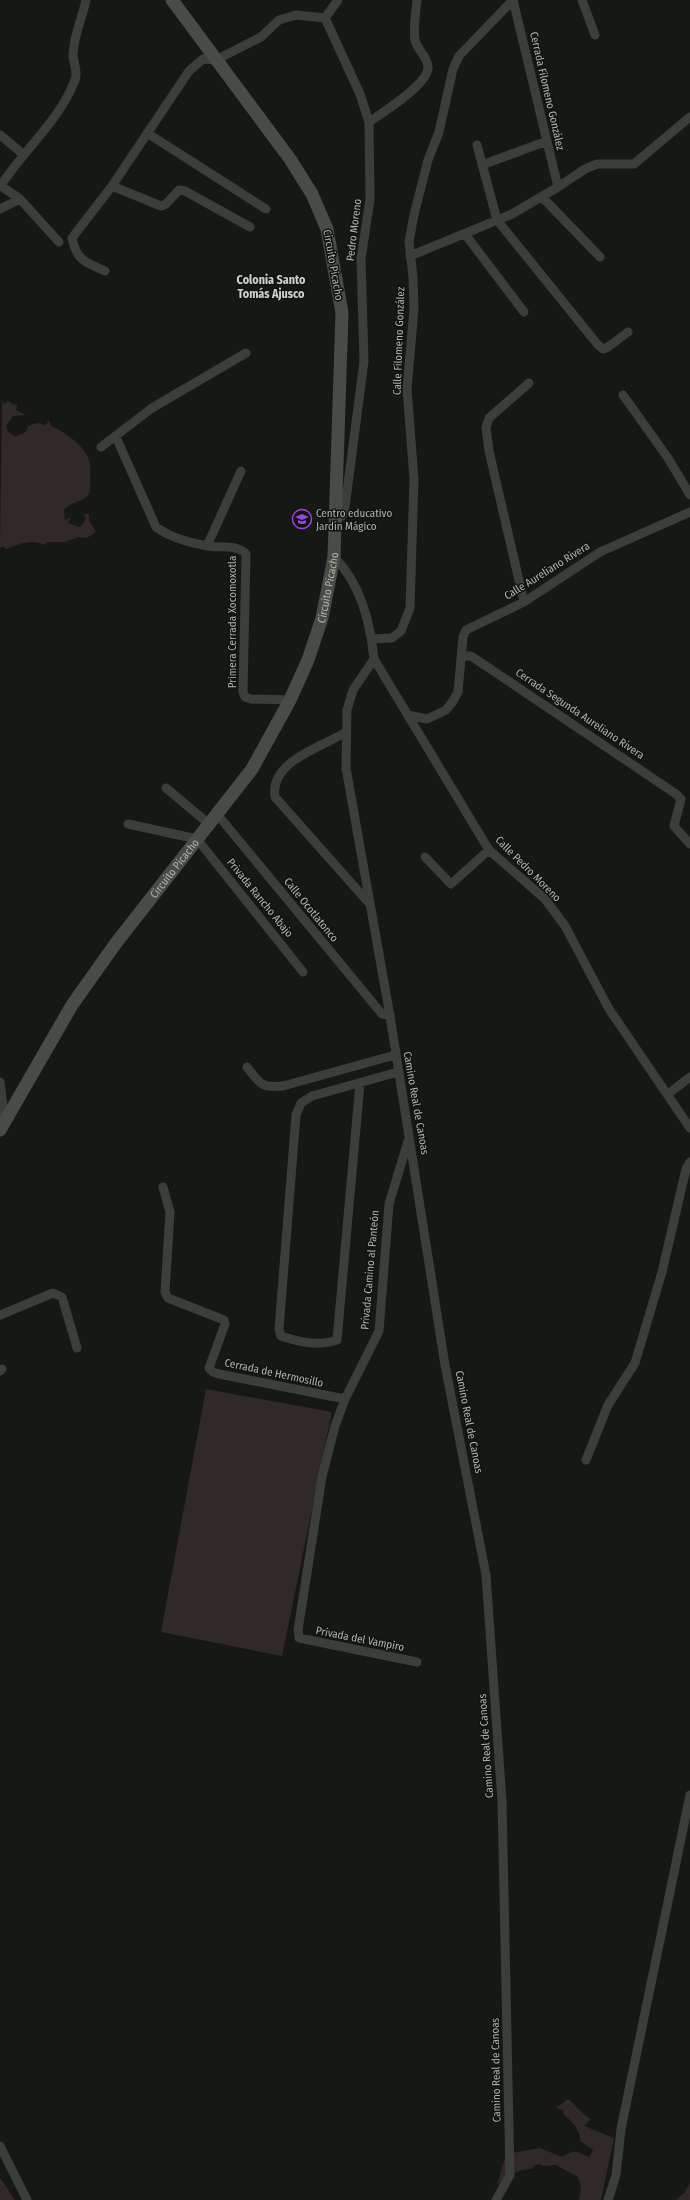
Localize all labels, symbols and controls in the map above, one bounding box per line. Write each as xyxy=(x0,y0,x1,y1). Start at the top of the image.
street label: Cerrada Filomeno González xyxy=(527,30,567,152)
street label: Pedro Moreno xyxy=(344,198,364,262)
street label: Circuito Picacho xyxy=(320,229,346,302)
district label: Colonia Santo Tomás Ajusco xyxy=(237,273,306,301)
street label: Calle Filomeno González xyxy=(391,286,407,395)
place label: Centro educativo Jardín Mágico xyxy=(316,507,392,533)
school or university icon: Centro educativo Jardín Mágico xyxy=(291,508,313,530)
street label: Calle Aureliano Rivera xyxy=(502,539,592,603)
street label: Circuito Picacho xyxy=(314,552,341,625)
street label: Primera Cerrada Xocomoxotla xyxy=(226,556,239,688)
street label: Cerrada Segunda Aureliano Rivera xyxy=(513,666,647,762)
street label: Calle Pedro Moreno xyxy=(493,834,564,905)
street label: Circuito Picacho xyxy=(147,836,202,901)
street label: Privada Rancho Abajo xyxy=(224,856,296,940)
street label: Calle Ocotlatonco xyxy=(281,875,341,945)
street label: Camino Real de Canoas xyxy=(401,1050,432,1156)
street label: Privada Camino al Panteón xyxy=(358,1210,382,1330)
street label: Cerrada de Hermosillo xyxy=(223,1356,325,1390)
street label: Camino Real de Canoas xyxy=(453,1369,485,1475)
street label: Privada del Vampiro xyxy=(315,1624,406,1654)
street label: Camino Real de Canoas xyxy=(476,1693,496,1799)
street label: Camino Real de Canoas xyxy=(489,2017,503,2122)

